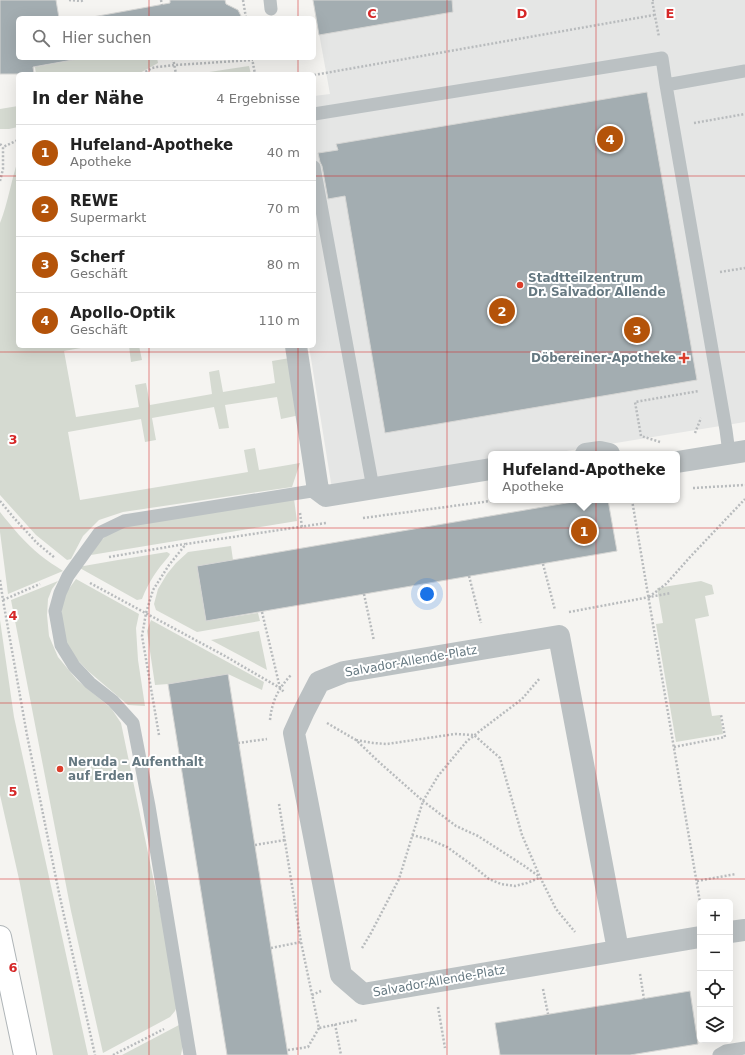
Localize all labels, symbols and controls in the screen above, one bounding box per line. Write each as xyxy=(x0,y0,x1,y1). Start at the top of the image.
text: C xyxy=(367,6,377,21)
text: D xyxy=(517,6,528,21)
text: E xyxy=(666,6,674,21)
search box xyxy=(16,16,316,60)
icon: search xyxy=(30,27,52,49)
text: Hier suchen xyxy=(62,29,151,47)
text: In der Nähe xyxy=(32,88,144,108)
text: 4 Ergebnisse xyxy=(216,91,300,106)
pin: 4 xyxy=(597,124,623,154)
text: Hufeland-Apotheke xyxy=(70,136,233,154)
text: 1 xyxy=(40,145,50,160)
text: 40 m xyxy=(267,145,300,160)
text: Apotheke xyxy=(70,154,132,169)
text: REWE xyxy=(70,192,119,210)
text: 2 xyxy=(40,201,50,216)
text: 70 m xyxy=(267,201,300,216)
text: Supermarkt xyxy=(70,210,146,225)
text: Scherf xyxy=(70,248,124,266)
text: 3 xyxy=(40,257,50,272)
text: 80 m xyxy=(267,257,300,272)
text: Geschäft xyxy=(70,266,128,281)
place label: Stadtteilzentrum Dr. Salvador Allende xyxy=(528,271,666,299)
marker: Stadtteilzentrum Dr. Salvador Allende xyxy=(515,280,525,290)
pin: 2 xyxy=(489,296,515,326)
text: Apollo-Optik xyxy=(70,304,175,322)
text: 4 xyxy=(40,313,50,328)
text: 110 m xyxy=(258,313,300,328)
pin: 3 xyxy=(624,315,650,345)
text: Geschäft xyxy=(70,322,128,337)
place label: Döbereiner-Apotheke xyxy=(531,351,676,365)
marker: Döbereiner-Apotheke xyxy=(679,353,689,363)
text: 3 xyxy=(8,432,18,447)
popup xyxy=(488,451,680,503)
text: Hufeland-Apotheke xyxy=(502,461,666,479)
text: Apotheke xyxy=(502,479,564,494)
pin: 1 xyxy=(571,516,597,546)
your location xyxy=(417,584,437,604)
text: 4 xyxy=(8,608,18,623)
street label: Salvador-Allende-Platz xyxy=(344,642,478,680)
place label: Neruda – Aufenthalt auf Erden xyxy=(68,755,204,783)
marker: Neruda – Aufenthalt auf Erden xyxy=(55,764,65,774)
text: 5 xyxy=(8,784,18,799)
map controls xyxy=(697,899,733,1043)
button: + xyxy=(697,899,733,935)
button: − xyxy=(697,935,733,971)
text: 6 xyxy=(8,960,18,975)
street label: Salvador-Allende-Platz xyxy=(372,962,506,1000)
button: locate xyxy=(697,971,733,1007)
button: layers xyxy=(697,1007,733,1043)

